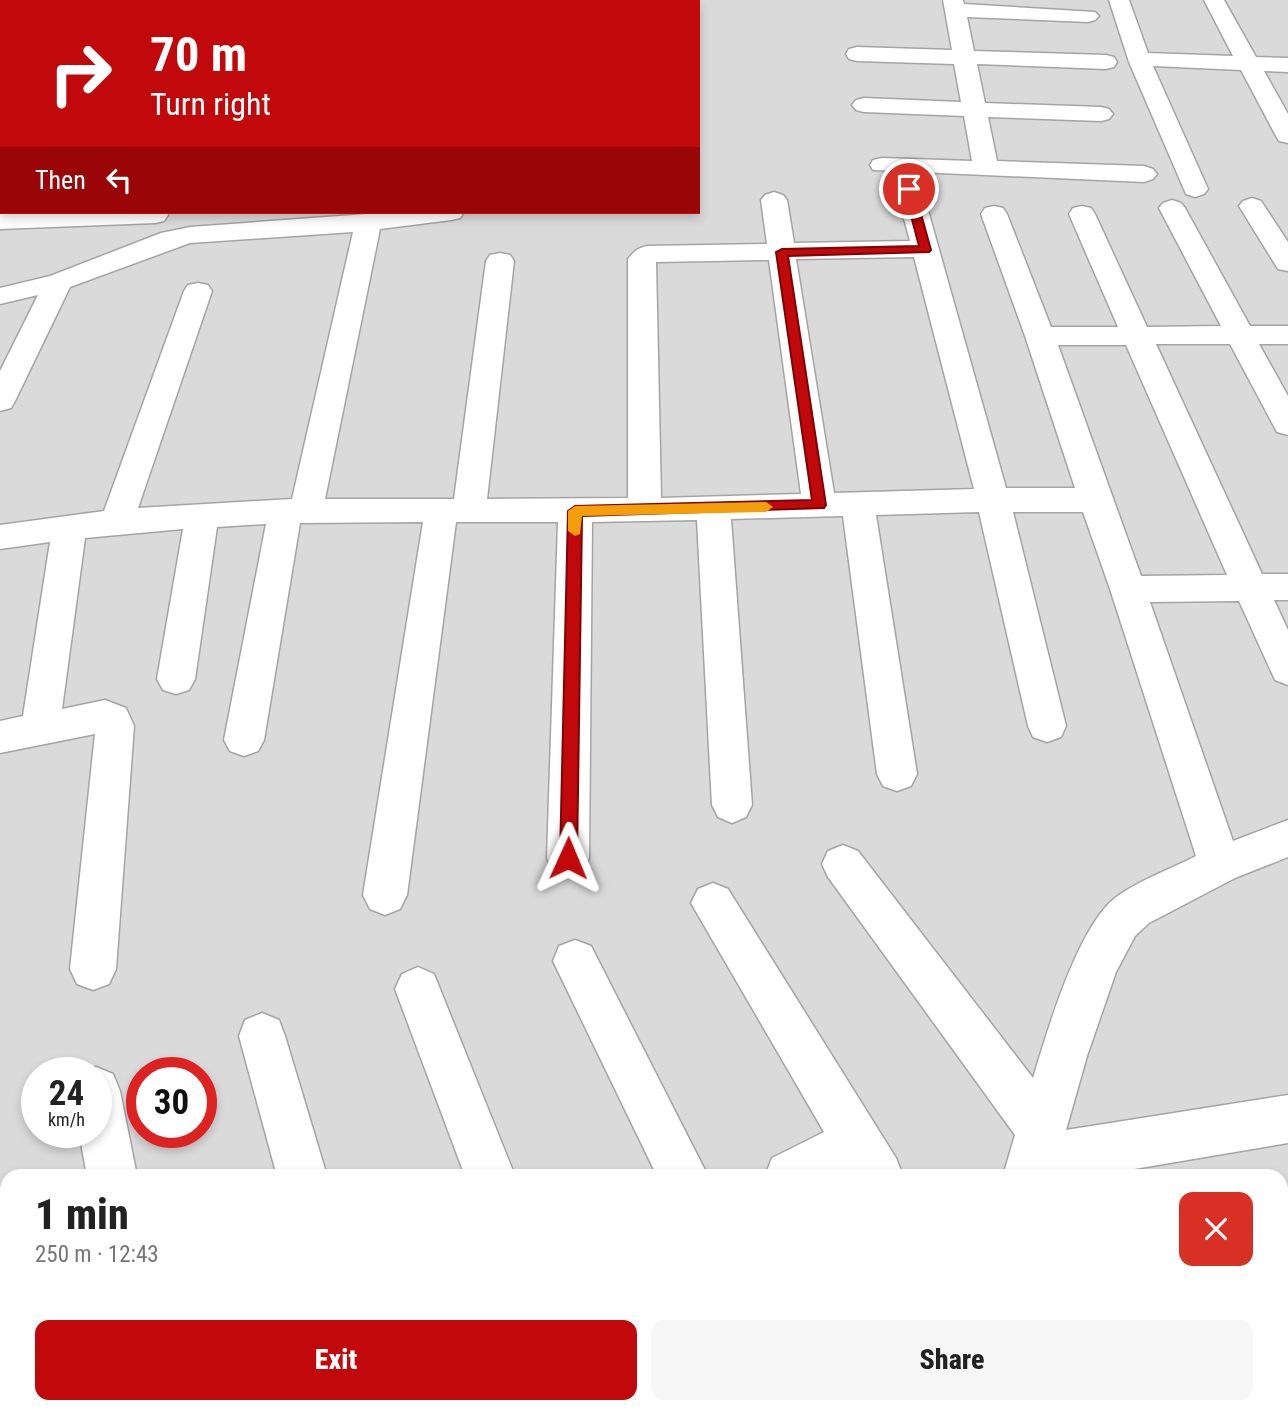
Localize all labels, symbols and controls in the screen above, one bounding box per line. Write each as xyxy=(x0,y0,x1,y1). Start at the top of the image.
text: 70 m xyxy=(150,26,247,83)
icon: right xyxy=(35,28,126,119)
text: Turn right xyxy=(150,85,271,123)
pin xyxy=(879,159,939,219)
icon: left xyxy=(100,161,138,199)
text: Then xyxy=(35,165,86,195)
icon: arrive xyxy=(890,170,928,208)
position arrow xyxy=(531,821,605,895)
speed limit sign: 30 xyxy=(126,1057,217,1148)
text: 24 xyxy=(49,1073,84,1114)
text: km/h xyxy=(48,1109,85,1130)
text: 1 min xyxy=(35,1190,129,1239)
button: close xyxy=(1179,1192,1253,1266)
text: 250 m · 12:43 xyxy=(35,1241,159,1268)
button: Exit xyxy=(35,1320,637,1400)
button: Share xyxy=(651,1320,1253,1400)

